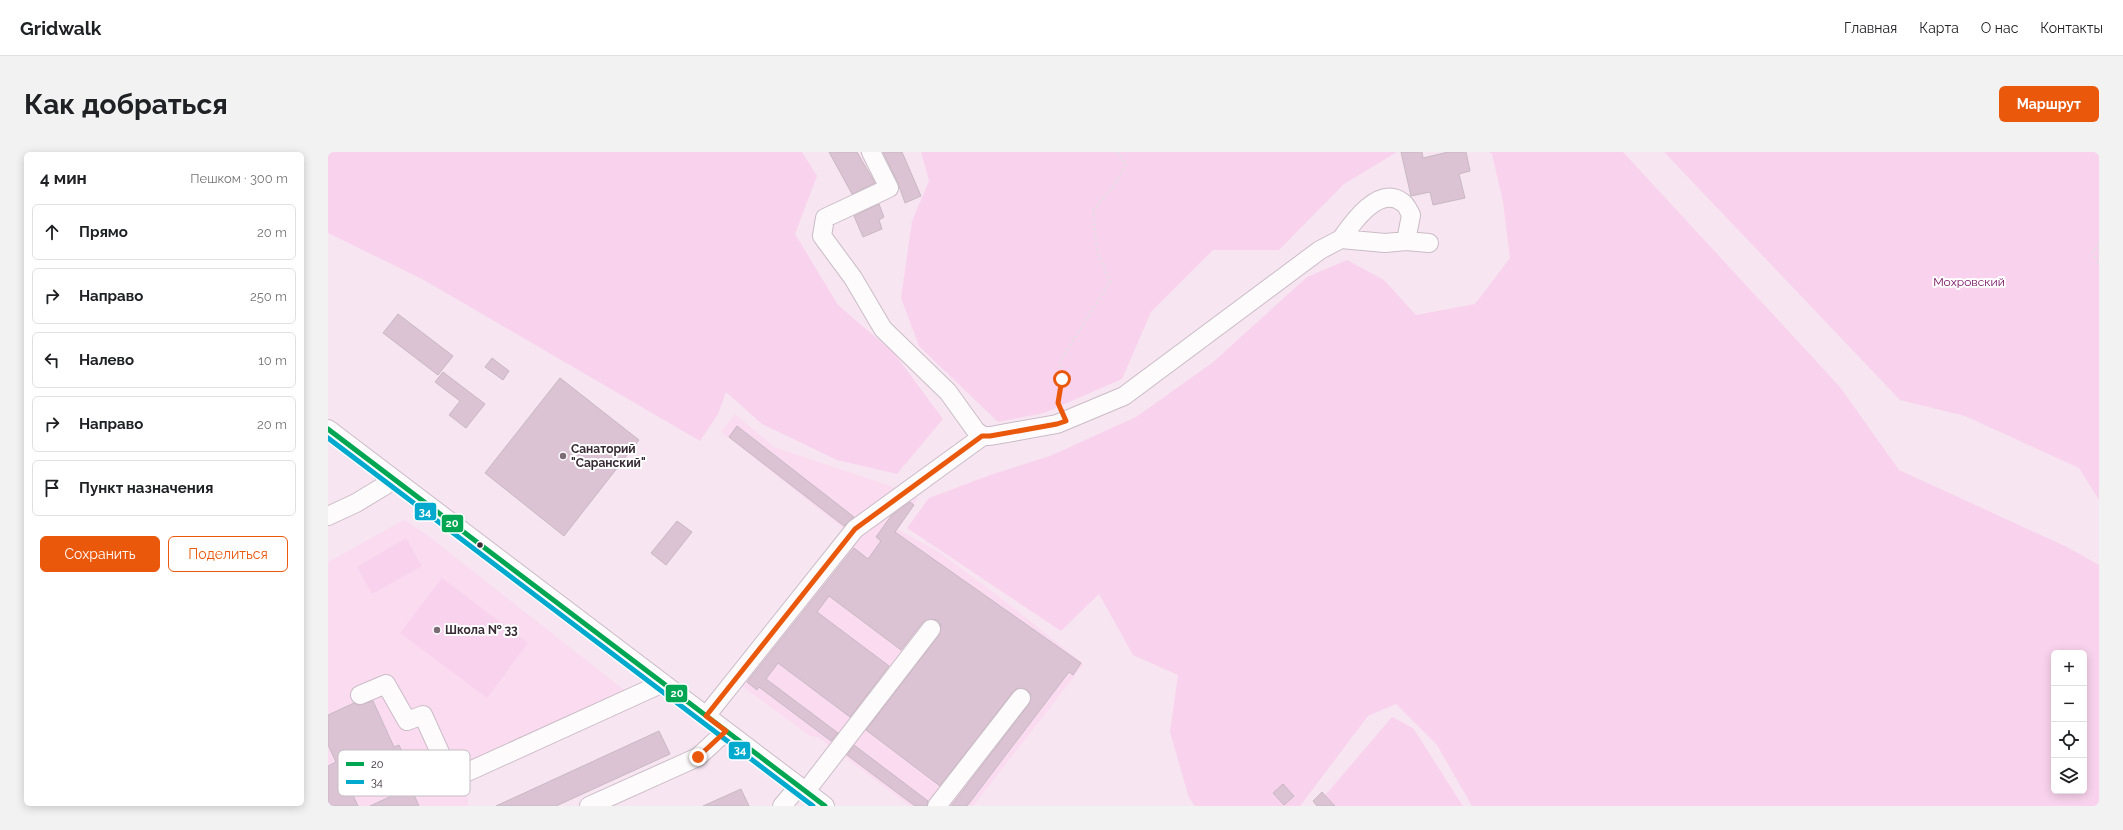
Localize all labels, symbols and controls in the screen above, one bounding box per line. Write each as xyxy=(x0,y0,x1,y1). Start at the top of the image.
text: Gridwalk xyxy=(20,17,101,39)
text: Главная xyxy=(1844,20,1897,36)
text: Карта xyxy=(1919,20,1959,36)
text: О нас xyxy=(1981,20,2018,36)
text: Контакты xyxy=(2040,20,2103,36)
button: Маршрут xyxy=(1999,86,2099,122)
text: Как добраться xyxy=(24,88,228,121)
text: 4 мин xyxy=(40,168,87,188)
text: Пешком · 300 m xyxy=(190,171,288,186)
icon: ahead xyxy=(41,221,63,243)
text: Прямо xyxy=(79,223,128,241)
text: 20 m xyxy=(257,225,287,240)
park label: Мохровский xyxy=(1933,275,2005,289)
icon: right xyxy=(41,285,63,307)
text: Направо xyxy=(79,287,143,305)
text: 250 m xyxy=(250,289,287,304)
icon: left xyxy=(41,349,63,371)
text: Налево xyxy=(79,351,134,369)
text: 10 m xyxy=(258,353,287,368)
route start xyxy=(1053,370,1071,388)
icon: right xyxy=(41,413,63,435)
text: Направо xyxy=(79,415,143,433)
text: 20 m xyxy=(257,417,287,432)
place label: Санаторий "Саранский" xyxy=(571,442,646,470)
marker: Санаторий "Саранский" xyxy=(558,451,568,461)
icon: arrive xyxy=(41,477,63,499)
text: Пункт назначения xyxy=(79,479,213,497)
line badge: 34 xyxy=(414,502,437,521)
text: 34 xyxy=(419,506,431,519)
line badge: 20 xyxy=(441,514,464,533)
text: 20 xyxy=(446,517,459,530)
button: Сохранить xyxy=(40,536,160,572)
button: Поделиться xyxy=(168,536,288,572)
unlabelled marker xyxy=(475,540,485,550)
place label: Школа № 33 xyxy=(445,623,518,637)
marker: Школа № 33 xyxy=(432,625,442,635)
map controls xyxy=(2051,650,2087,794)
button: + xyxy=(2051,650,2087,686)
line badge: 20 xyxy=(665,684,688,703)
button: − xyxy=(2051,686,2087,722)
text: 20 xyxy=(671,687,684,700)
button: locate xyxy=(2051,722,2087,758)
line badge: 34 xyxy=(728,741,751,760)
text: 34 xyxy=(734,744,746,757)
route end xyxy=(689,748,707,766)
legend xyxy=(338,750,470,796)
text: 20 xyxy=(371,758,384,771)
button: layers xyxy=(2051,758,2087,794)
text: 34 xyxy=(371,776,383,789)

